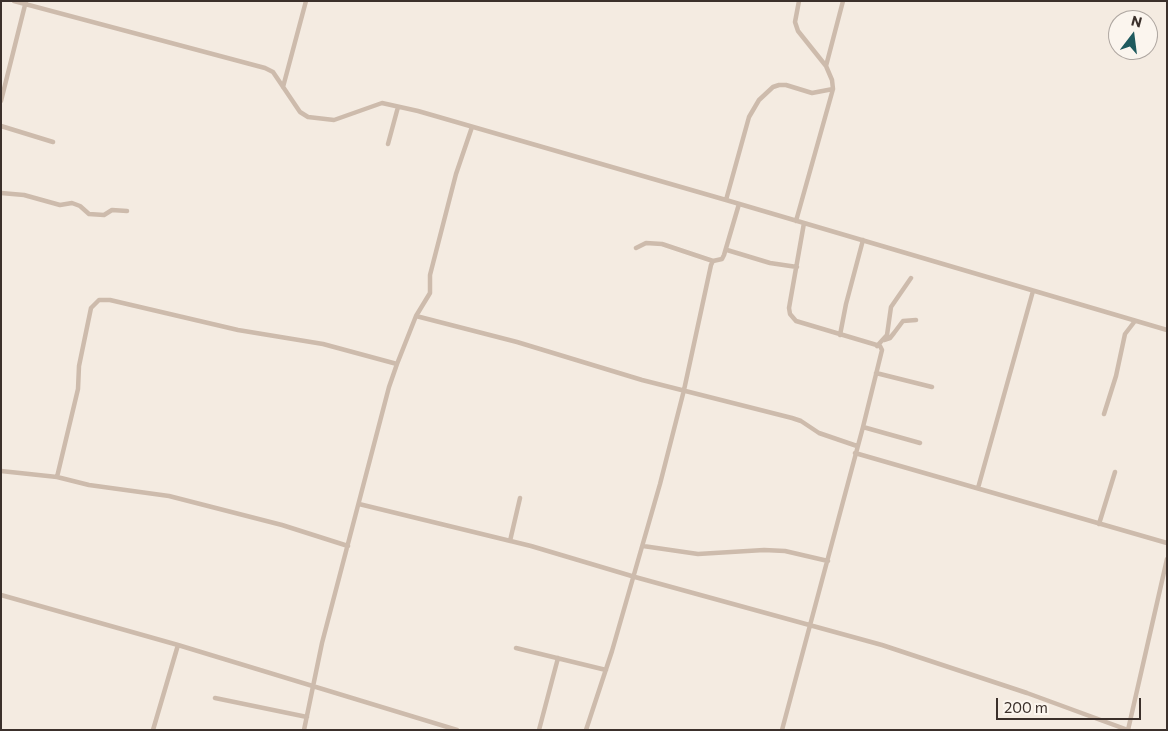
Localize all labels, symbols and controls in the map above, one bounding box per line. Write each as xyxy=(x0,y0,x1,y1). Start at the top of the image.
north arrow xyxy=(1108,10,1158,60)
text: N xyxy=(1129,11,1144,31)
scale bar xyxy=(998,688,1143,720)
text: 200 m xyxy=(1004,698,1048,716)

